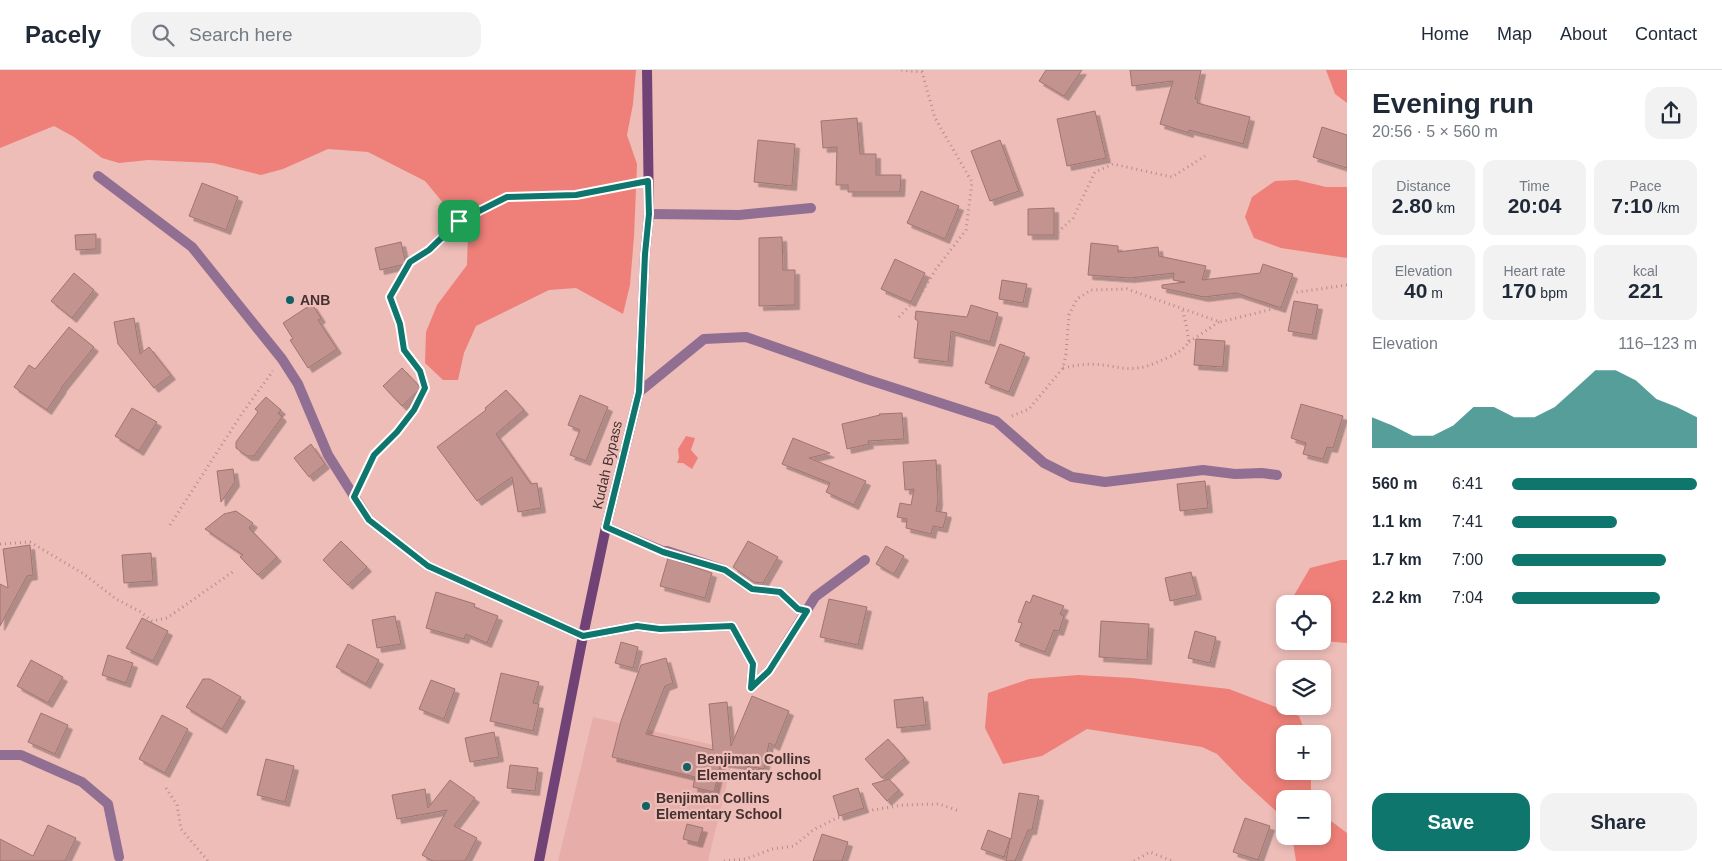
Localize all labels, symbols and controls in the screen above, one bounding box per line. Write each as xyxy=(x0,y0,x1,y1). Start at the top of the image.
search box xyxy=(131,12,481,57)
text: Pacely xyxy=(25,21,101,48)
icon: search xyxy=(149,21,177,49)
text: Search here xyxy=(189,24,293,45)
text: Home xyxy=(1421,24,1469,44)
text: Map xyxy=(1497,24,1532,44)
text: About xyxy=(1560,24,1607,44)
text: Contact xyxy=(1635,24,1697,44)
button: share xyxy=(1645,87,1697,139)
text: Evening run xyxy=(1372,88,1534,119)
text: 20:56 · 5 × 560 m xyxy=(1372,123,1498,140)
text: Distance xyxy=(1396,178,1451,194)
text: Time xyxy=(1519,178,1550,194)
text: Pace xyxy=(1630,178,1661,194)
text: 2.80 xyxy=(1392,194,1433,217)
text: 20:04 xyxy=(1508,194,1561,217)
text: 7:10 xyxy=(1611,194,1653,217)
pin xyxy=(438,200,480,242)
text: km xyxy=(1433,200,1455,216)
text: /km xyxy=(1653,200,1680,216)
icon: arrive xyxy=(445,207,473,235)
text: Elevation xyxy=(1395,263,1452,279)
text: Heart rate xyxy=(1503,263,1566,279)
text: kcal xyxy=(1633,263,1658,279)
text: 40 xyxy=(1404,279,1427,302)
text: 170 xyxy=(1501,279,1536,302)
text: 221 xyxy=(1628,279,1663,302)
text: m xyxy=(1427,285,1443,301)
text: bpm xyxy=(1536,285,1568,301)
place label: ANB xyxy=(300,292,330,308)
marker: ANB xyxy=(284,294,296,306)
text: Elevation xyxy=(1372,335,1438,352)
text: 116–123 m xyxy=(1618,335,1697,352)
street label: Kudah Bypass xyxy=(589,419,625,511)
text: 560 m xyxy=(1372,475,1417,492)
text: 6:41 xyxy=(1452,475,1483,492)
text: 1.1 km xyxy=(1372,513,1422,530)
text: 7:41 xyxy=(1452,513,1483,530)
text: 1.7 km xyxy=(1372,551,1422,568)
text: 7:00 xyxy=(1452,551,1483,568)
text: 2.2 km xyxy=(1372,589,1422,606)
text: 7:04 xyxy=(1452,589,1483,606)
map controls xyxy=(1276,595,1331,845)
button: locate xyxy=(1276,595,1331,650)
button: layers xyxy=(1276,660,1331,715)
button: + xyxy=(1276,725,1331,780)
place label: Benjiman Collins Elementary school xyxy=(697,751,822,783)
marker: Benjiman Collins Elementary school xyxy=(681,761,693,773)
place label: Benjiman Collins Elementary School xyxy=(656,790,782,822)
button: − xyxy=(1276,790,1331,845)
button: Save xyxy=(1372,793,1530,851)
button: Share xyxy=(1540,793,1697,851)
marker: Benjiman Collins Elementary School xyxy=(640,800,652,812)

